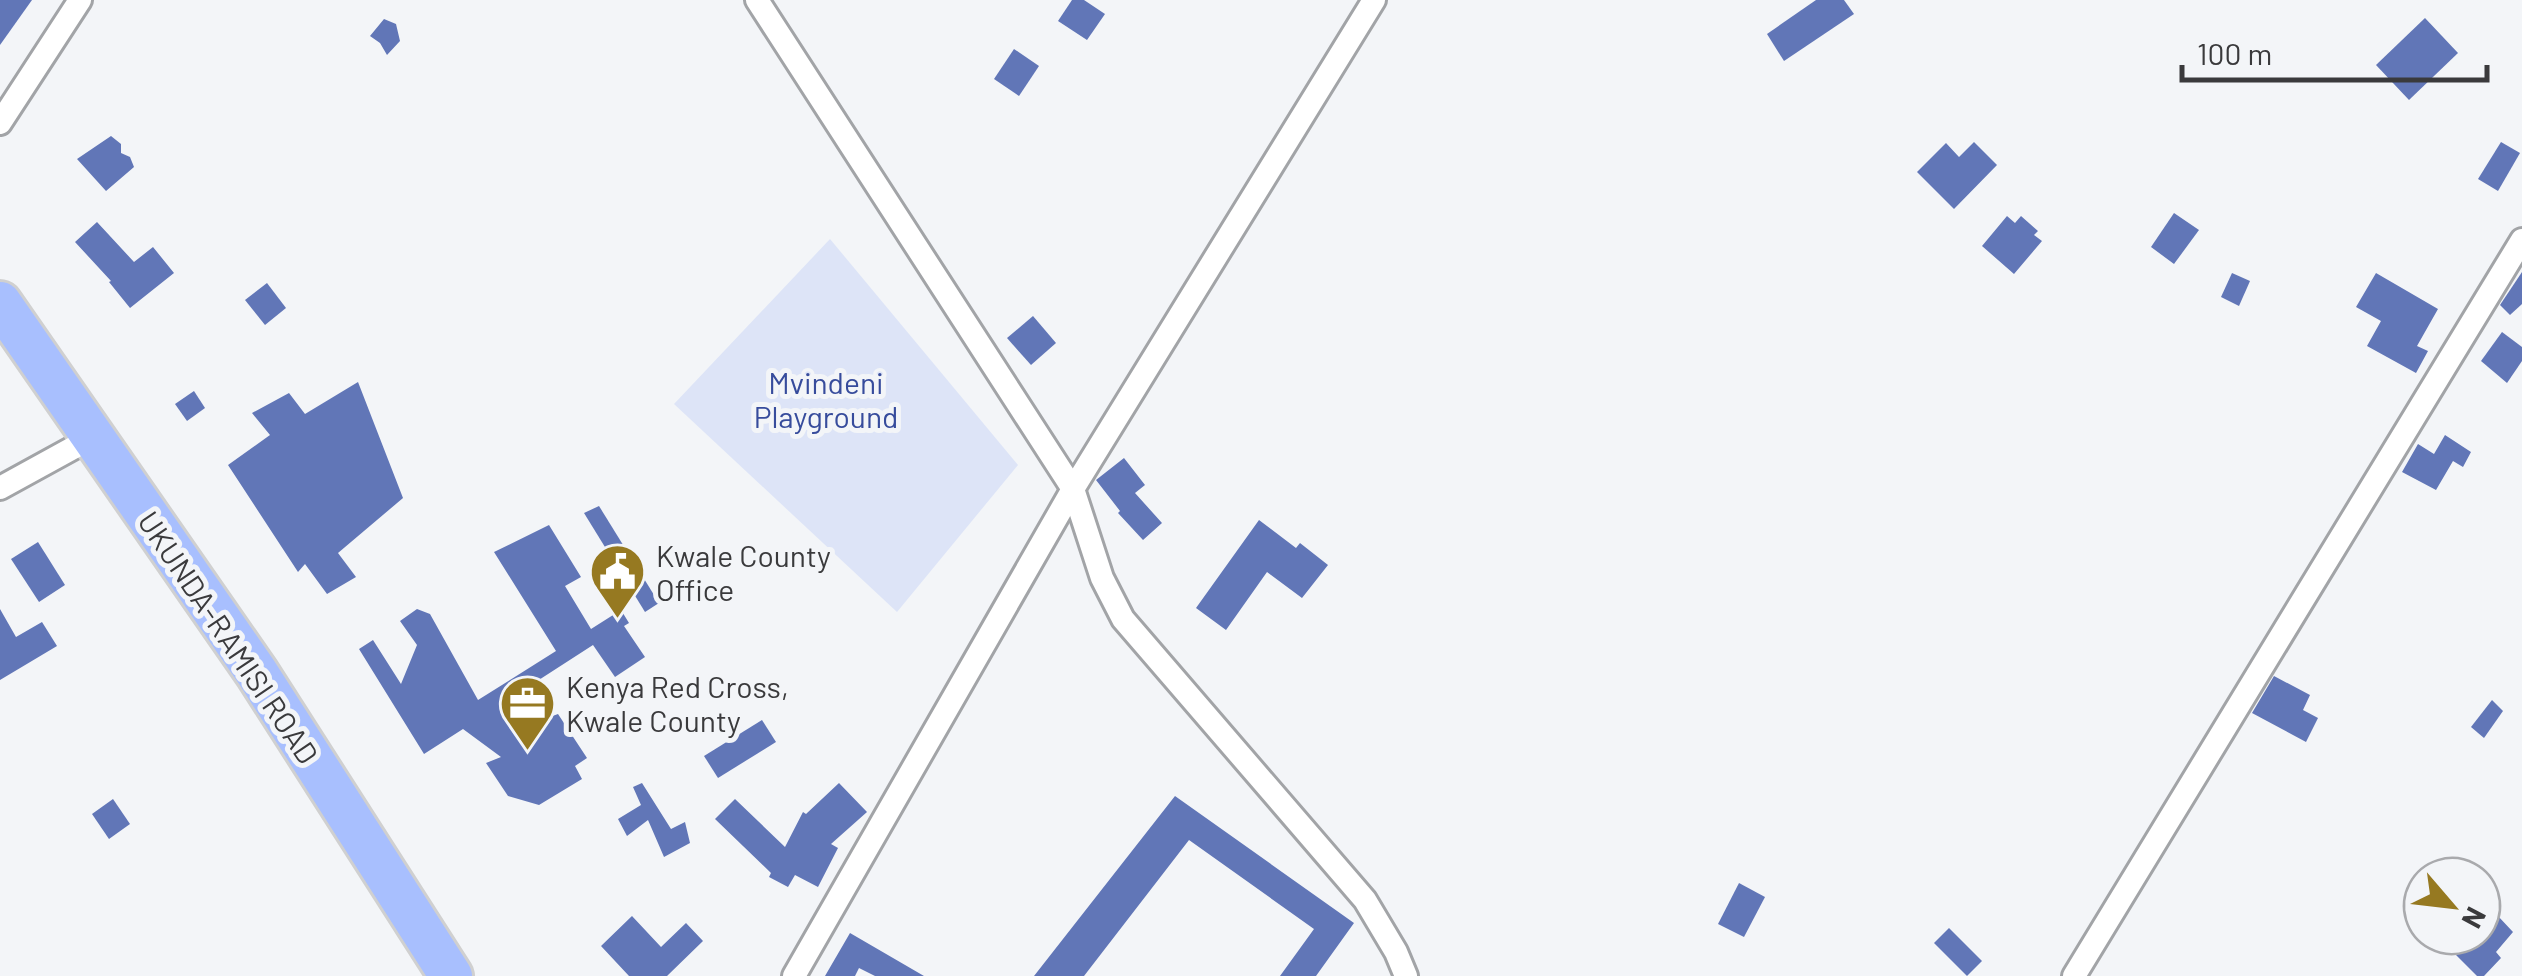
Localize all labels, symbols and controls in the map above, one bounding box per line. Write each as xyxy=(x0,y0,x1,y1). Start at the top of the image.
scale bar xyxy=(2182,20,2487,82)
text: 100 m xyxy=(2197,35,2272,71)
park label: Mvindeni Playground xyxy=(754,364,898,434)
street label: UKUNDA-RAMISI ROAD xyxy=(131,504,327,770)
place label: Kwale County Office xyxy=(656,537,831,607)
public building icon: Kwale County Office xyxy=(587,542,647,621)
place label: Kenya Red Cross, Kwale County xyxy=(566,668,789,738)
office icon: Kenya Red Cross, Kwale County xyxy=(497,673,557,752)
north arrow xyxy=(2402,856,2502,956)
text: N xyxy=(2456,902,2494,934)

